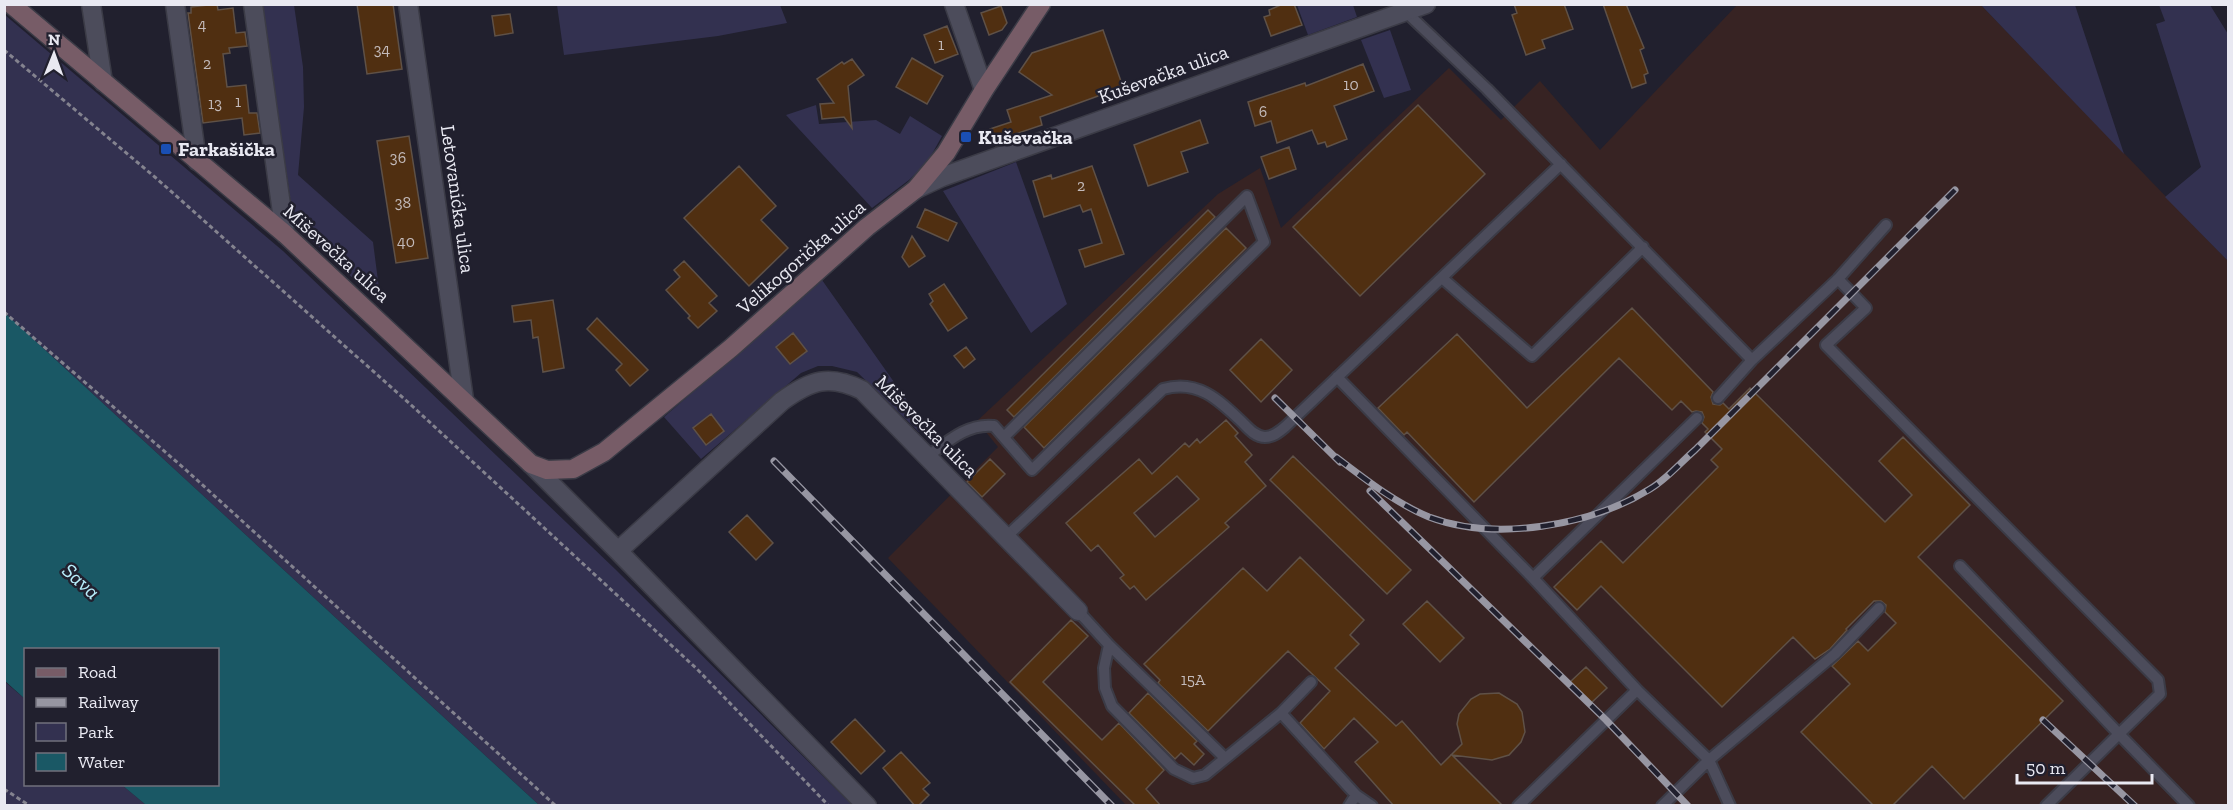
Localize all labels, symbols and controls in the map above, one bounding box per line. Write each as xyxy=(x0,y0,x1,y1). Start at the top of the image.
house number: 4 xyxy=(198,15,207,34)
north arrow xyxy=(24,24,84,84)
text: N xyxy=(48,30,61,49)
house number: 1 xyxy=(938,35,944,54)
street label: Kuševačka ulica xyxy=(1095,39,1232,109)
house number: 34 xyxy=(374,40,391,59)
house number: 2 xyxy=(203,54,211,73)
house number: 10 xyxy=(1343,75,1359,94)
house number: 1 xyxy=(235,92,241,111)
house number: 13 xyxy=(208,94,222,113)
house number: 6 xyxy=(1259,102,1267,121)
street label: Letovanićka ulica xyxy=(436,123,480,275)
place label: Kuševačka xyxy=(978,125,1073,149)
marker: Kuševačka xyxy=(959,130,973,144)
place label: Farkašička xyxy=(178,137,275,161)
marker: Farkašička xyxy=(159,142,173,156)
house number: 36 xyxy=(390,148,406,167)
house number: 2 xyxy=(1077,176,1085,195)
house number: 38 xyxy=(395,193,411,212)
street label: Velikogorička ulica xyxy=(731,194,870,320)
street label: Miševečka ulica xyxy=(279,199,395,307)
house number: 40 xyxy=(397,232,415,251)
street label: Miševečka ulica xyxy=(871,370,984,483)
water label: Sava xyxy=(57,557,105,604)
legend xyxy=(24,648,219,786)
text: Road xyxy=(78,661,117,683)
house number: 15A xyxy=(1181,670,1206,689)
text: Railway xyxy=(78,691,140,713)
text: Park xyxy=(78,721,114,743)
scale bar xyxy=(2017,747,2152,785)
text: Water xyxy=(78,751,125,773)
text: 50 m xyxy=(2026,757,2066,779)

